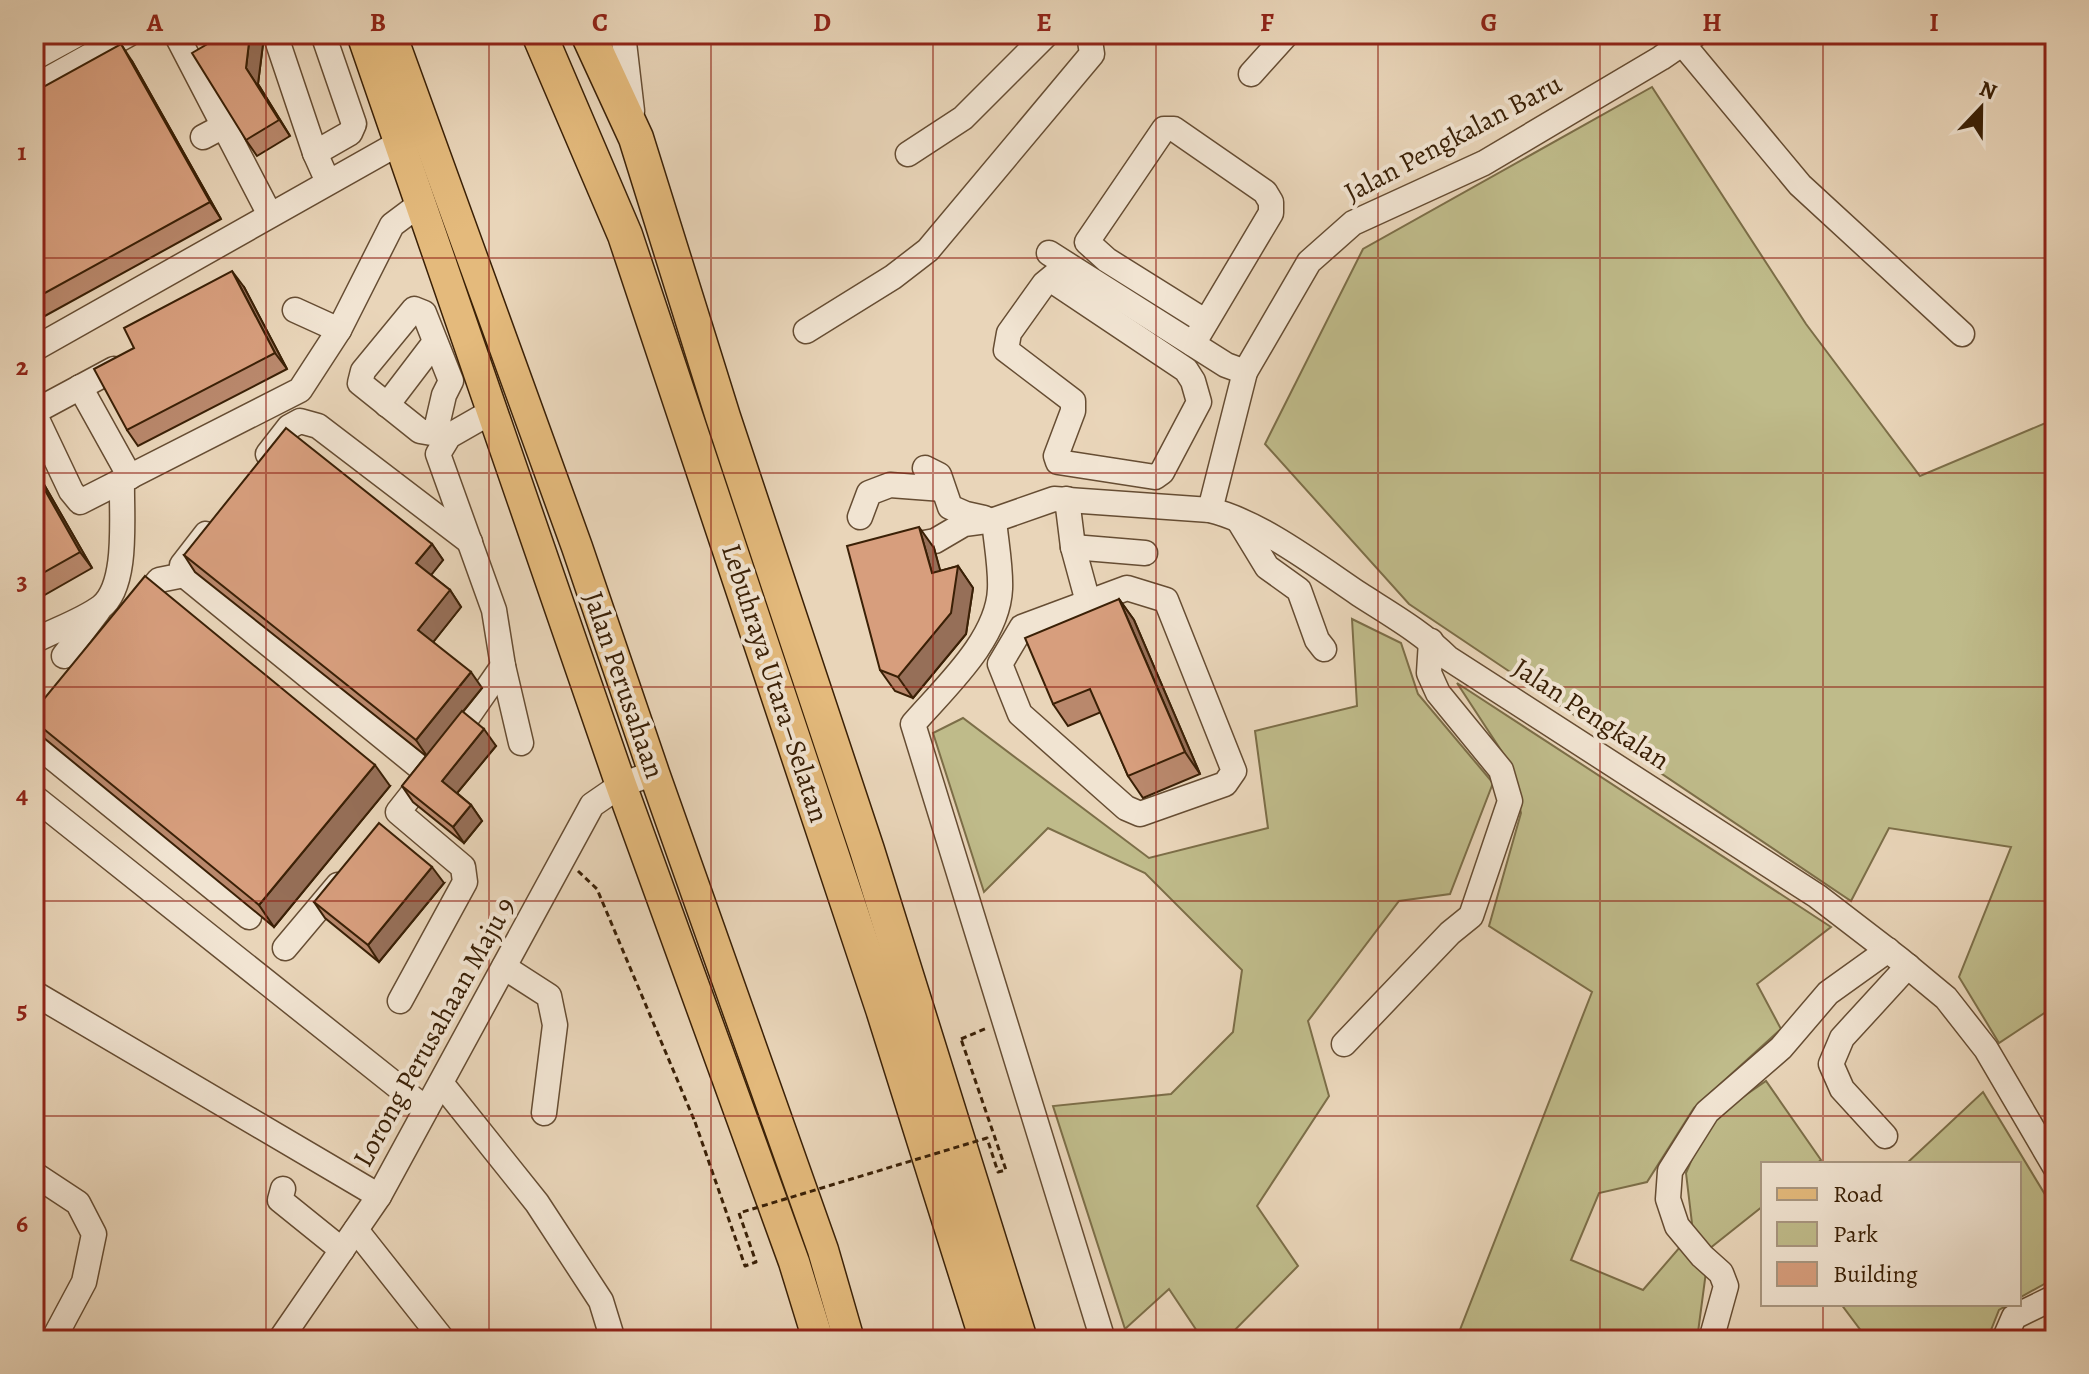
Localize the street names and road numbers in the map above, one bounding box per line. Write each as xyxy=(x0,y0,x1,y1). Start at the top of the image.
street label: Jalan Pengkalan Baru xyxy=(1338,64,1569,211)
street label: Lebuhraya Utara–Selatan xyxy=(712,539,838,827)
street label: Jalan Perusahaan xyxy=(574,586,674,784)
street label: Jalan Pengkalan xyxy=(1505,649,1677,779)
street label: Lorong Perusahaan Maju 9 xyxy=(344,890,524,1174)

